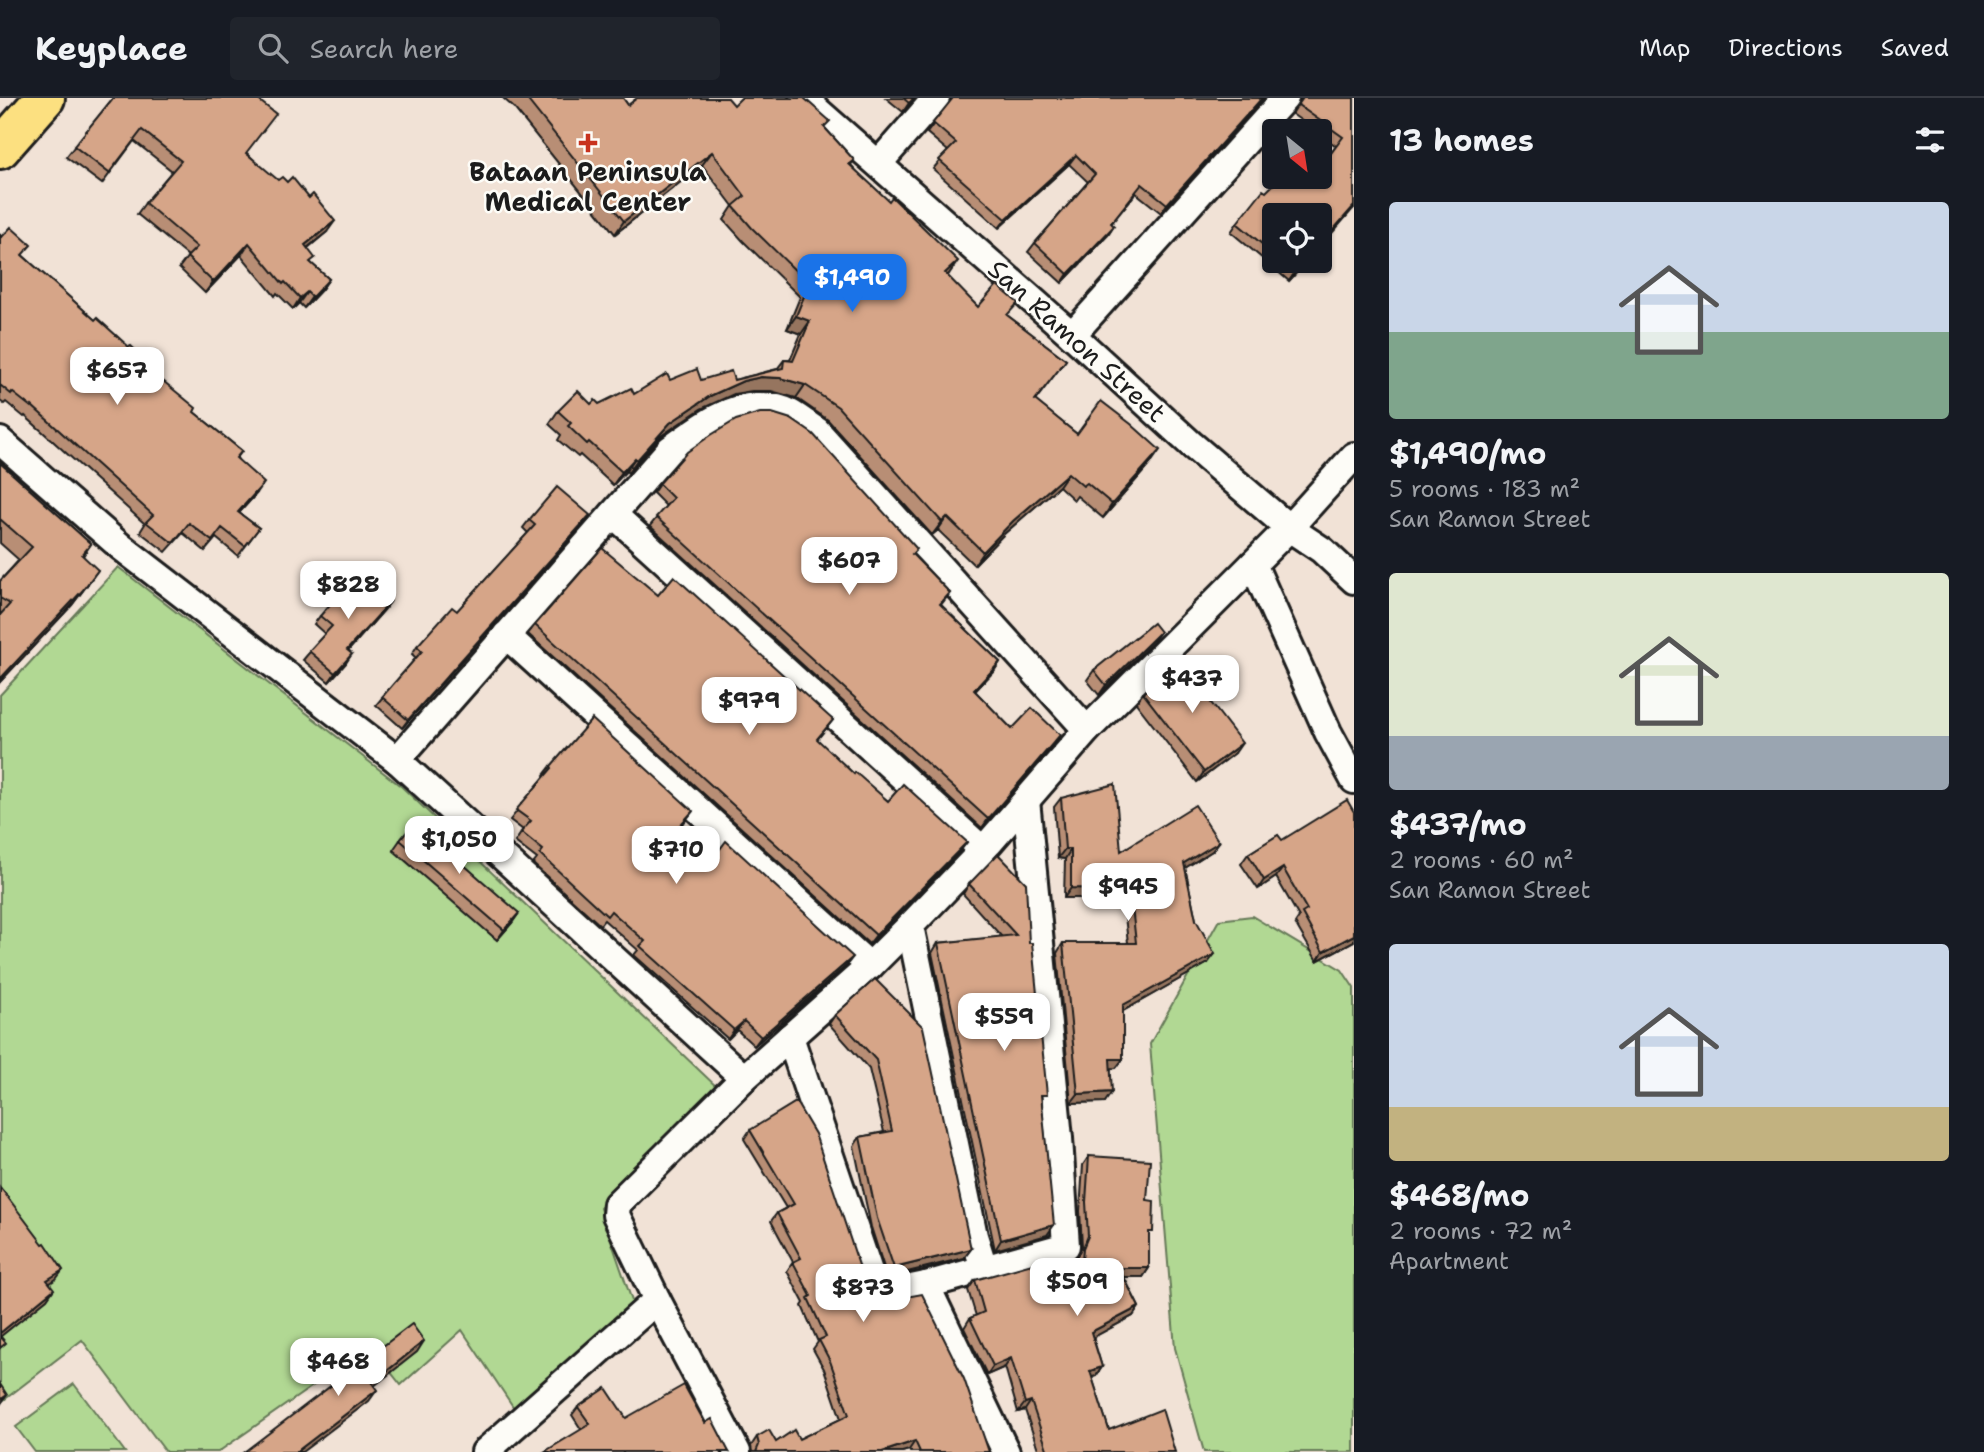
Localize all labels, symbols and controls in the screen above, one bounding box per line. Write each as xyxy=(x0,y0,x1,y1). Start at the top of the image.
search box xyxy=(230,17,720,80)
text: Keyplace xyxy=(35,26,188,71)
icon: search xyxy=(254,29,292,67)
text: Search here xyxy=(310,31,458,66)
text: Map xyxy=(1639,32,1690,64)
text: Directions xyxy=(1728,32,1843,64)
text: Saved xyxy=(1881,32,1949,64)
north arrow xyxy=(1262,119,1332,189)
map controls xyxy=(1262,119,1332,273)
text: 13 homes xyxy=(1389,120,1534,161)
icon: filters xyxy=(1911,121,1949,159)
marker: Bataan Peninsula Medical Center xyxy=(578,133,598,153)
place label: Bataan Peninsula Medical Center xyxy=(469,154,707,219)
button: locate xyxy=(1262,203,1332,273)
icon: home xyxy=(1606,247,1732,373)
street label: San Ramon Street xyxy=(981,251,1174,430)
pin: $1,490 xyxy=(795,254,909,314)
text: $1,490 xyxy=(814,262,891,292)
pin: $657 xyxy=(76,348,158,407)
text: $657 xyxy=(86,355,148,385)
text: $1,490/mo xyxy=(1389,433,1546,474)
text: 5 rooms · 183 m² xyxy=(1389,474,1580,504)
text: San Ramon Street xyxy=(1389,504,1591,534)
pin: $607 xyxy=(808,538,890,597)
text: $607 xyxy=(817,545,881,575)
pin: $828 xyxy=(307,561,389,621)
text: $828 xyxy=(316,569,380,599)
icon: home xyxy=(1606,618,1732,744)
pin: $437 xyxy=(1151,656,1233,715)
text: $437 xyxy=(1161,663,1223,693)
pin: $979 xyxy=(708,678,790,737)
text: $979 xyxy=(718,685,780,715)
text: $437/mo xyxy=(1389,804,1527,845)
pin: $1,050 xyxy=(402,816,516,876)
text: $1,050 xyxy=(421,824,497,854)
pin: $710 xyxy=(635,826,717,886)
text: $710 xyxy=(648,834,704,864)
text: 2 rooms · 60 m² xyxy=(1389,845,1574,875)
pin: $945 xyxy=(1087,864,1169,923)
text: $945 xyxy=(1098,871,1158,901)
text: San Ramon Street xyxy=(1389,875,1591,905)
icon: home xyxy=(1606,989,1732,1115)
pin: $559 xyxy=(963,993,1045,1053)
text: $559 xyxy=(974,1001,1034,1031)
text: $468/mo xyxy=(1389,1175,1530,1216)
text: 2 rooms · 72 m² xyxy=(1389,1216,1572,1246)
text: Apartment xyxy=(1389,1246,1509,1276)
pin: $509 xyxy=(1036,1258,1118,1318)
pin: $873 xyxy=(822,1264,904,1324)
text: $509 xyxy=(1046,1266,1108,1296)
text: $873 xyxy=(832,1272,894,1302)
pin: $468 xyxy=(297,1338,379,1398)
text: $468 xyxy=(306,1346,370,1376)

